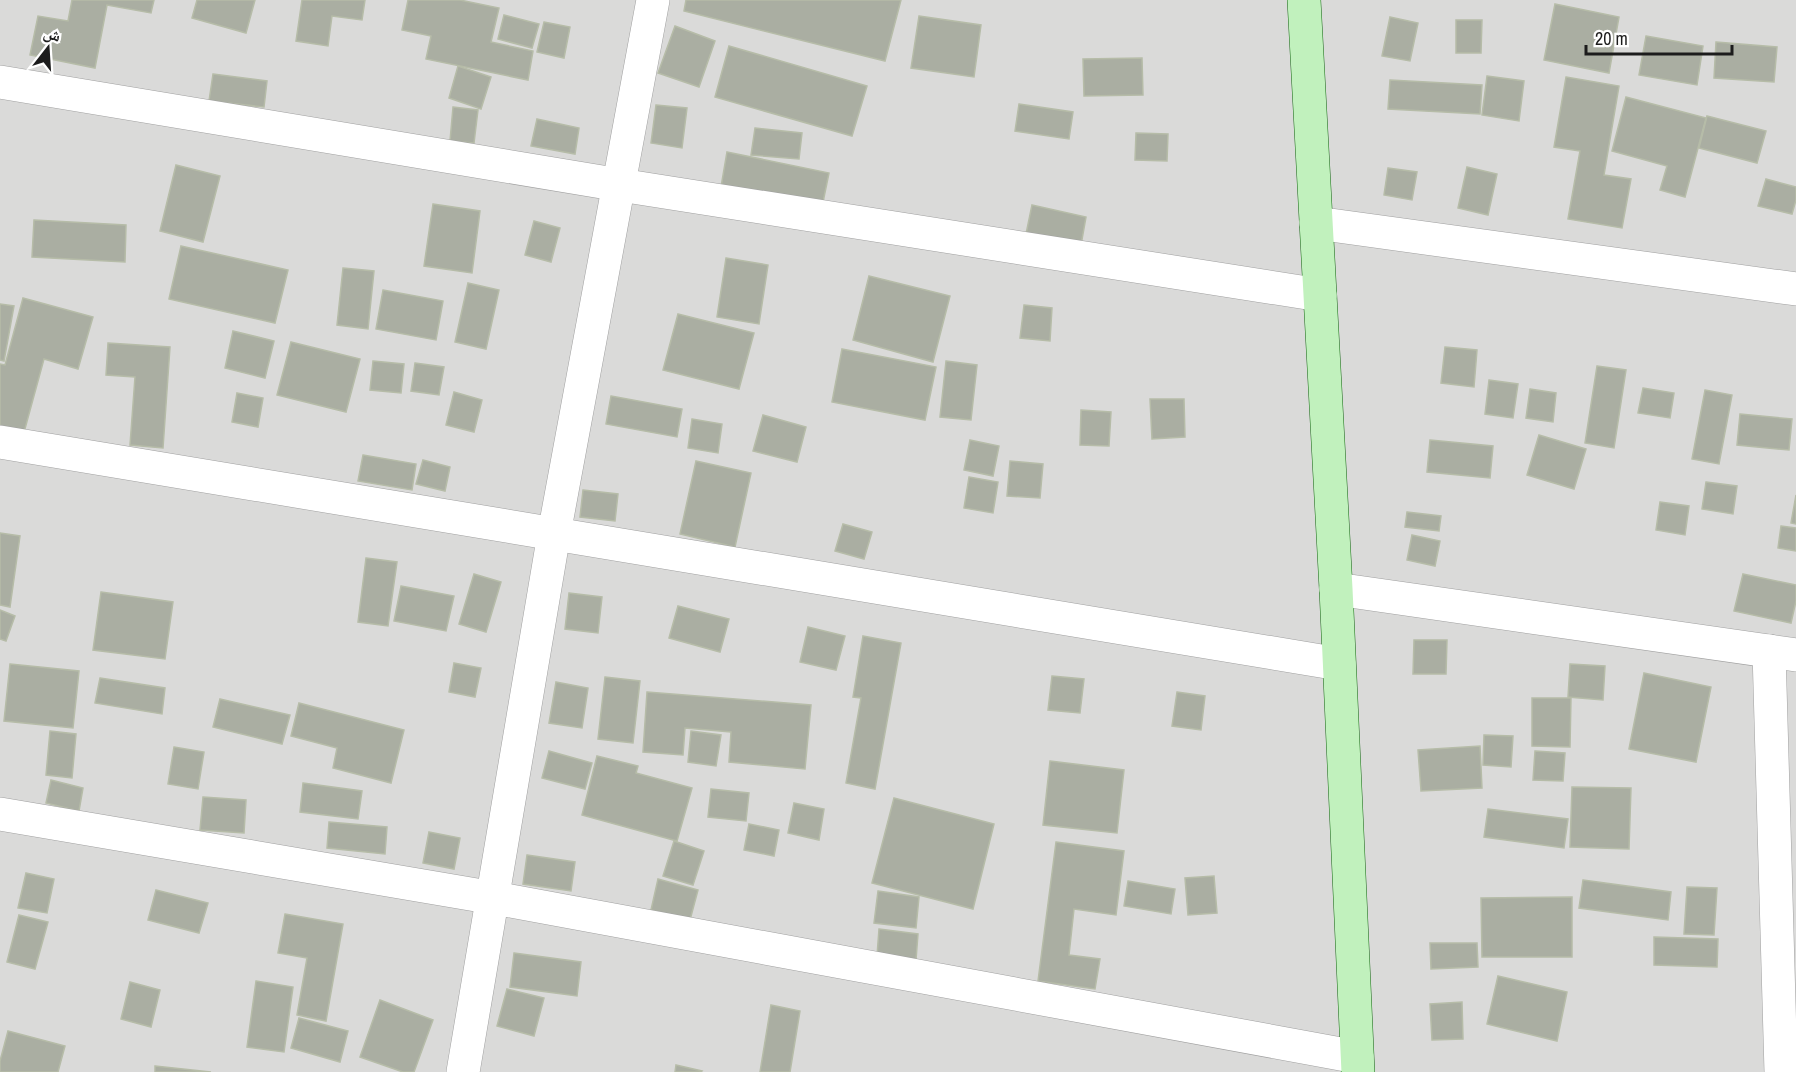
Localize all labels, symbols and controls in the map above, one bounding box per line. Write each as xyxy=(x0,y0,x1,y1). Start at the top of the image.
north arrow xyxy=(18,18,78,78)
scale bar xyxy=(1586,18,1732,56)
text: ش xyxy=(41,21,64,47)
text: 20 m xyxy=(1595,26,1628,51)

